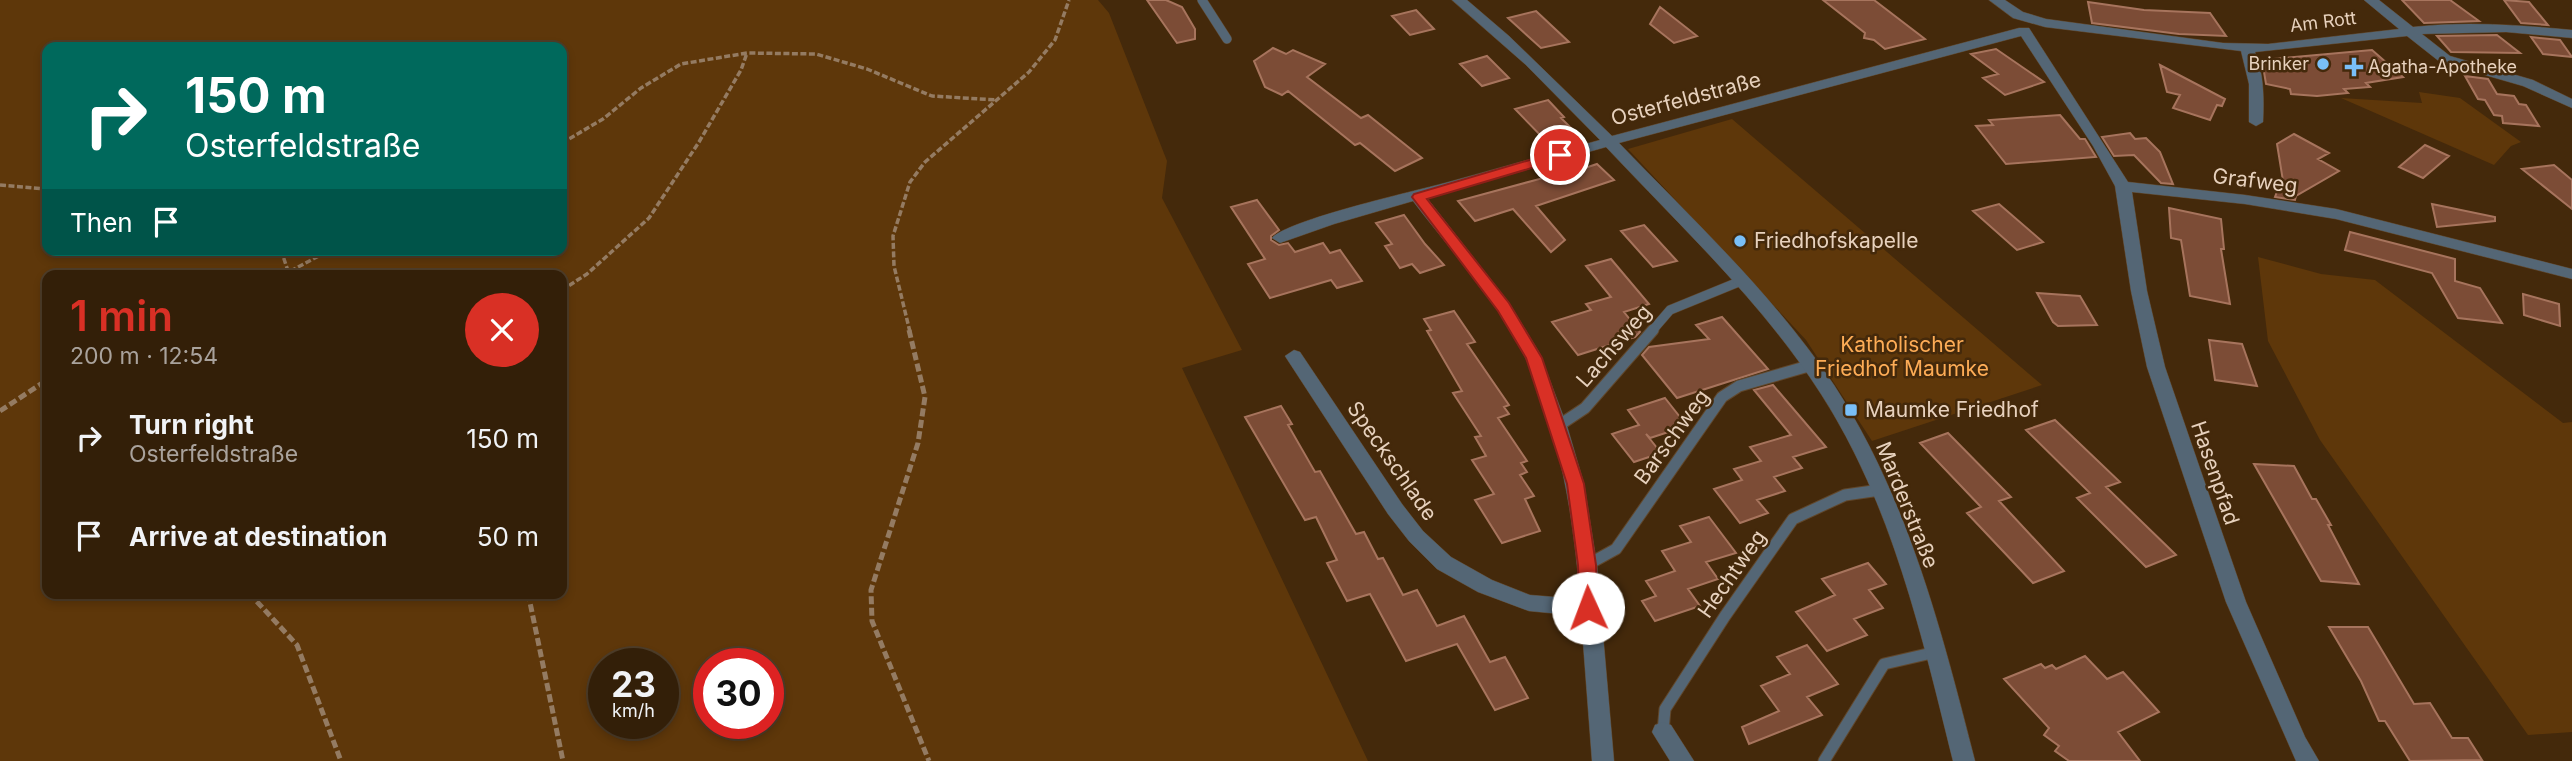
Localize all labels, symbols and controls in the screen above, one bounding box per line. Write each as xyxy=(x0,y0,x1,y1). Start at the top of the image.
street label: Am Rott xyxy=(2289,7,2357,36)
place label: Brinker xyxy=(2248,53,2309,74)
marker: Brinker xyxy=(2315,56,2331,72)
place label: Agatha-Apotheke xyxy=(2368,56,2517,77)
marker: Agatha-Apotheke xyxy=(2346,59,2362,75)
text: 150 m xyxy=(185,66,327,125)
street label: Osterfeldstraße xyxy=(1608,66,1764,131)
icon: right xyxy=(70,70,161,161)
pin xyxy=(1530,125,1590,185)
text: Osterfeldstraße xyxy=(185,126,420,165)
icon: arrive xyxy=(1541,136,1579,174)
street label: Grafweg xyxy=(2211,163,2299,198)
icon: arrive xyxy=(147,203,185,241)
text: Then xyxy=(70,207,133,238)
place label: Friedhofskapelle xyxy=(1754,228,1918,253)
marker: Friedhofskapelle xyxy=(1732,233,1748,249)
text: 1 min xyxy=(70,290,173,341)
button: close xyxy=(465,293,539,367)
street label: Lachsweg xyxy=(1571,299,1656,392)
park label: Katholischer Friedhof Maumke xyxy=(1815,332,1989,381)
text: 200 m · 12:54 xyxy=(70,342,218,370)
street label: Barschweg xyxy=(1629,385,1714,489)
street label: Speckschlade xyxy=(1342,396,1443,525)
place label: Maumke Friedhof xyxy=(1865,397,2039,422)
marker: Maumke Friedhof xyxy=(1843,402,1859,418)
text: Turn right xyxy=(129,409,254,440)
street label: Hasenpfad xyxy=(2186,418,2245,528)
icon: right xyxy=(70,419,108,457)
text: 150 m xyxy=(466,423,539,454)
street label: Marderstraße xyxy=(1871,438,1944,572)
text: Osterfeldstraße xyxy=(129,440,298,468)
icon: arrive xyxy=(70,517,108,555)
text: Arrive at destination xyxy=(129,521,388,552)
text: 50 m xyxy=(477,521,539,552)
street label: Hechtweg xyxy=(1692,525,1771,622)
position arrow xyxy=(1551,571,1625,645)
speed limit sign: 30 xyxy=(693,648,784,739)
text: 23 xyxy=(611,663,656,705)
text: km/h xyxy=(612,700,655,721)

